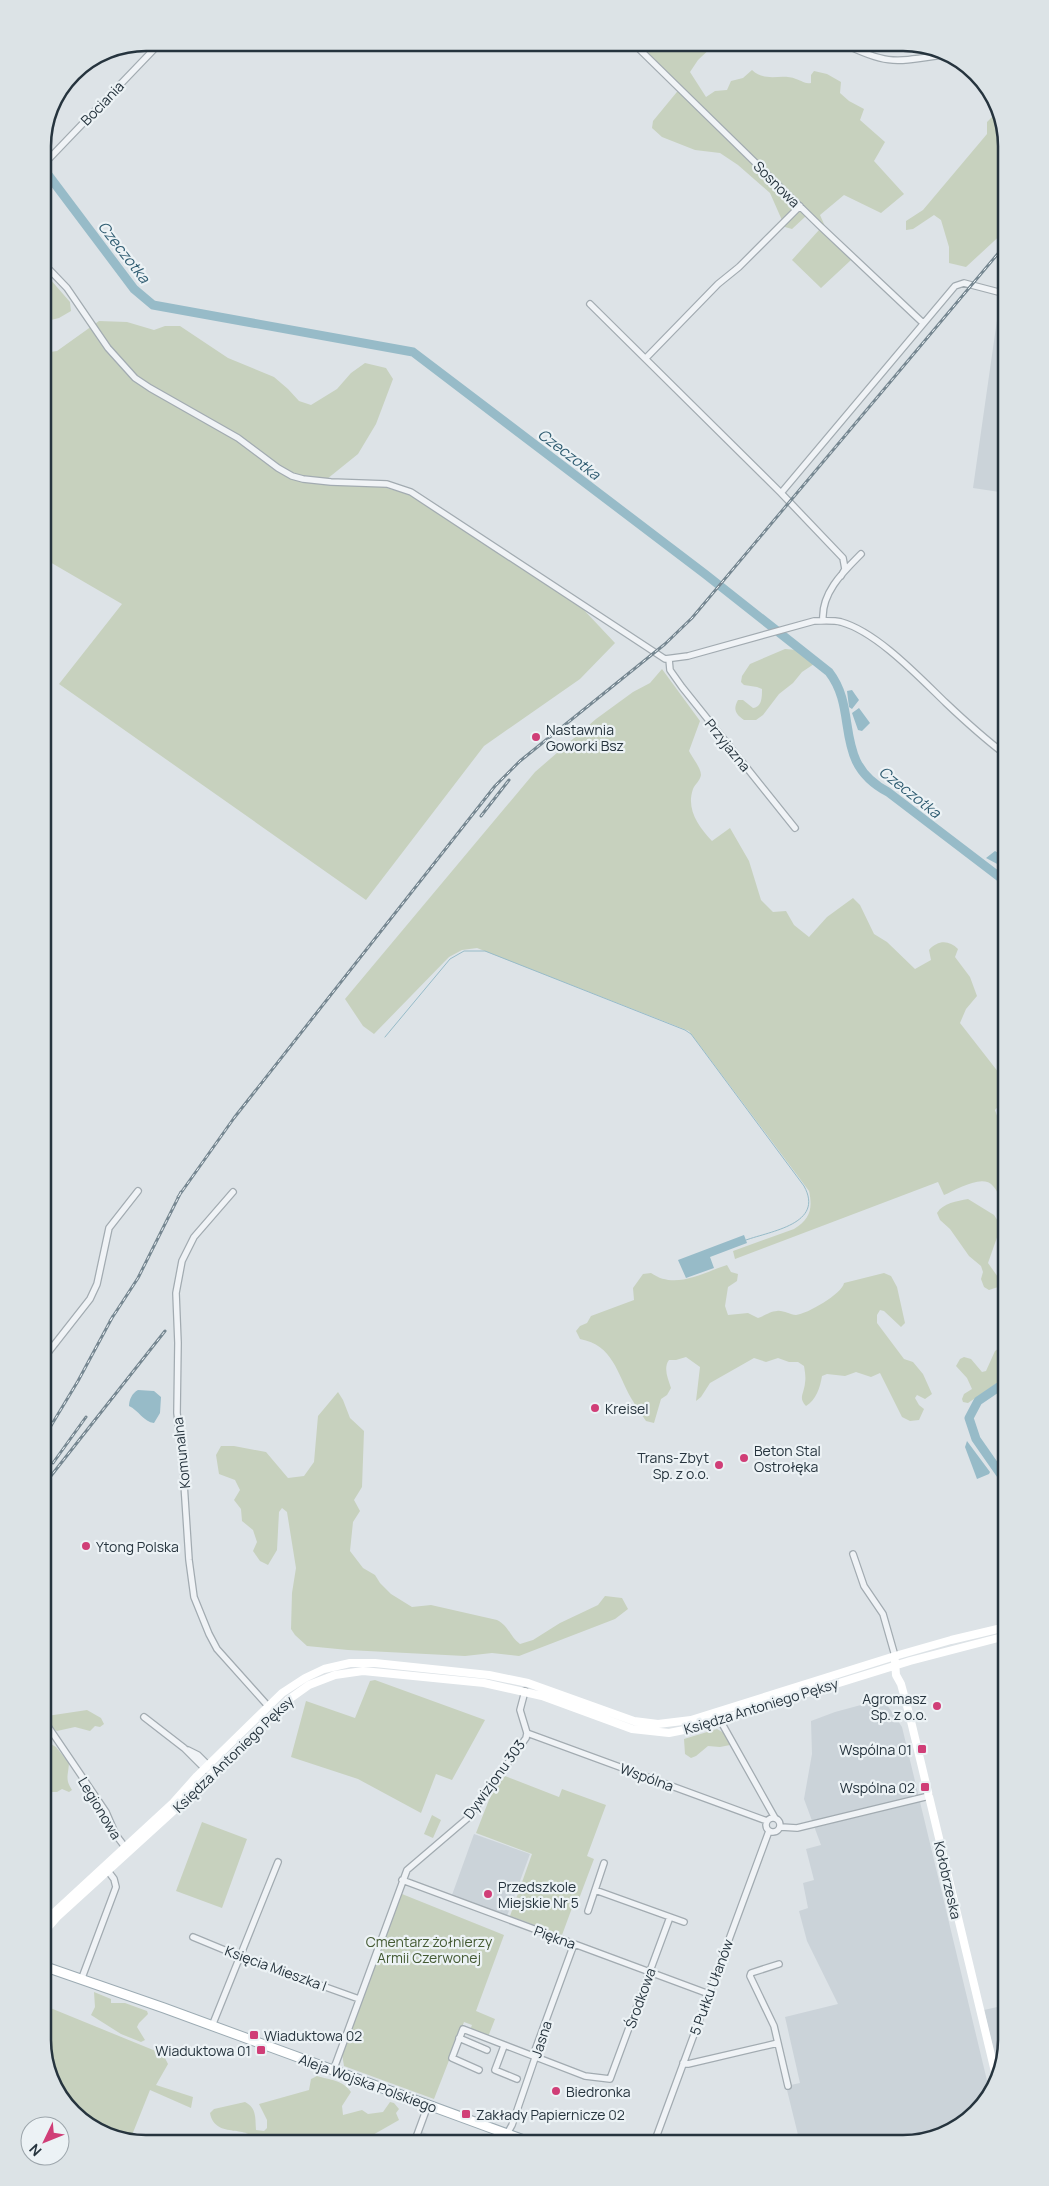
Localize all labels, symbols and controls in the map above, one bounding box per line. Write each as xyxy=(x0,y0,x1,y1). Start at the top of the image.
street label: Bociania xyxy=(76,77,128,129)
street label: Sosnowa xyxy=(750,157,804,211)
water label: Czeczotka xyxy=(93,217,155,288)
water label: Czeczotka xyxy=(533,424,605,485)
street label: Przyjazna xyxy=(701,715,755,775)
place label: Nastawnia Goworki Bsz xyxy=(546,720,624,755)
marker: Nastawnia Goworki Bsz xyxy=(530,731,542,743)
water label: Czeczotka xyxy=(875,761,946,823)
place label: Kreisel xyxy=(605,1399,648,1418)
marker: Kreisel xyxy=(589,1402,601,1414)
street label: Komunalna xyxy=(168,1416,194,1490)
place label: Beton Stal Ostrołęka xyxy=(754,1441,821,1476)
place label: Trans-Zbyt Sp. z o.o. xyxy=(637,1448,709,1483)
marker: Beton Stal Ostrołęka xyxy=(738,1452,750,1464)
marker: Trans-Zbyt Sp. z o.o. xyxy=(713,1459,725,1471)
place label: Ytong Polska xyxy=(96,1537,179,1556)
marker: Ytong Polska xyxy=(80,1540,92,1552)
street label: Księdza Antoniego Pęksy xyxy=(681,1673,841,1739)
place label: Agromasz Sp. z o.o. xyxy=(862,1689,927,1724)
street label: Księdza Antoniego Pęksy xyxy=(169,1691,298,1817)
marker: Agromasz Sp. z o.o. xyxy=(931,1700,943,1712)
street label: Dywizjonu 303 xyxy=(459,1736,529,1822)
place label: Wspólna 01 xyxy=(839,1740,912,1759)
marker: Wspólna 01 xyxy=(916,1743,928,1755)
street label: Wspólna xyxy=(617,1759,677,1795)
street label: Legionowa xyxy=(74,1773,126,1843)
place label: Wspólna 02 xyxy=(840,1778,915,1797)
marker: Wspólna 02 xyxy=(919,1781,931,1793)
street label: Kołobrzeska xyxy=(930,1839,966,1921)
place label: Przedszkole Miejskie Nr 5 xyxy=(498,1877,579,1912)
marker: Przedszkole Miejskie Nr 5 xyxy=(482,1888,494,1900)
street label: Piękna xyxy=(532,1921,578,1953)
park label: Cmentarz żołnierzy Armii Czerwonej xyxy=(366,1932,493,1967)
street label: 5 Pułku Ułanów xyxy=(685,1936,737,2038)
street label: Księcia Mieszka I xyxy=(222,1941,330,1995)
street label: Środkowa xyxy=(620,1965,660,2031)
street label: Jasna xyxy=(526,2018,556,2060)
place label: Wiaduktowa 02 xyxy=(264,2026,362,2045)
marker: Wiaduktowa 02 xyxy=(248,2029,260,2041)
place label: Wiaduktowa 01 xyxy=(155,2041,251,2060)
marker: Wiaduktowa 01 xyxy=(255,2044,267,2056)
street label: Aleja Wojska Polskiego xyxy=(296,2049,440,2117)
place label: Biedronka xyxy=(566,2082,631,2101)
marker: Biedronka xyxy=(550,2085,562,2097)
place label: Zakłady Papiernicze 02 xyxy=(476,2105,625,2124)
marker: Zakłady Papiernicze 02 xyxy=(460,2108,472,2120)
north arrow xyxy=(20,2116,70,2166)
text: N xyxy=(25,2140,46,2160)

